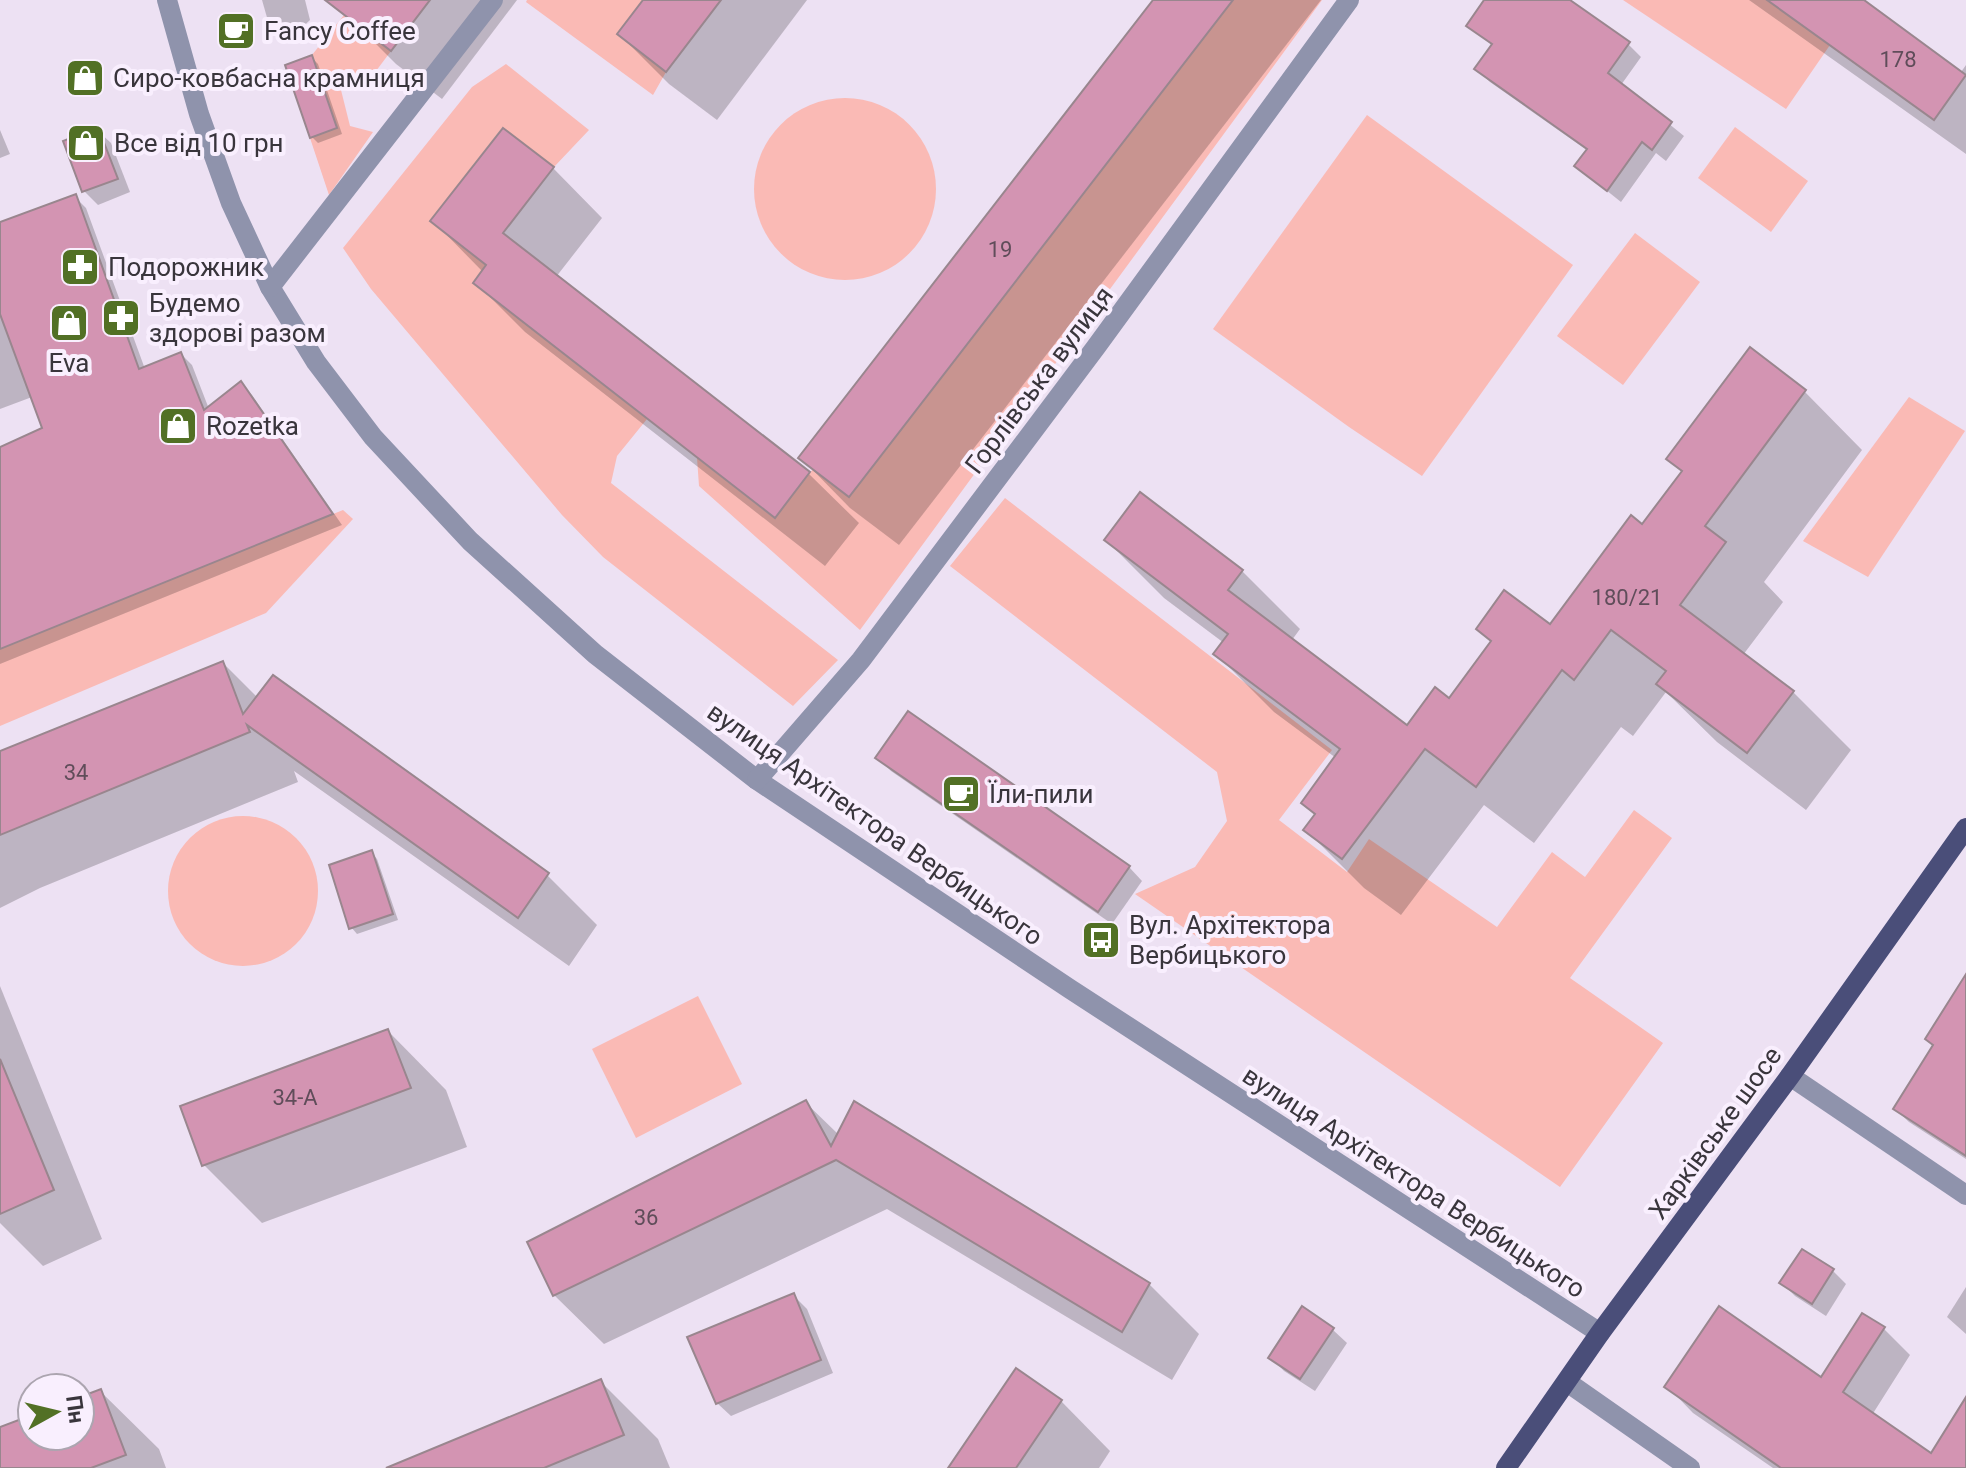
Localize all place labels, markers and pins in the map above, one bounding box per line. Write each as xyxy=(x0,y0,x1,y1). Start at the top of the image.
cafe icon: Fancy Coffee xyxy=(215,10,257,52)
place label: Fancy Coffee xyxy=(264,16,416,46)
shop icon: Сиро-ковбасна крамниця xyxy=(64,57,106,99)
place label: Сиро-ковбасна крамниця xyxy=(113,63,425,93)
shop icon: Все від 10 грн xyxy=(65,122,107,164)
place label: Все від 10 грн xyxy=(114,128,284,158)
pharmacy icon: Подорожник xyxy=(59,246,101,288)
place label: Подорожник xyxy=(108,252,264,282)
place label: Будемо здорові разом xyxy=(149,288,326,348)
pharmacy icon: Будемо здорові разом xyxy=(100,297,142,339)
shop icon: Eva xyxy=(48,302,90,344)
place label: Eva xyxy=(49,348,90,378)
shop icon: Rozetka xyxy=(157,405,199,447)
place label: Rozetka xyxy=(206,411,299,441)
cafe icon: Їли-пили xyxy=(940,773,982,815)
place label: Їли-пили xyxy=(988,779,1094,809)
place label: Вул. Архітектора Вербицького xyxy=(1129,910,1331,970)
bus stop icon: Вул. Архітектора Вербицького xyxy=(1080,919,1122,961)

